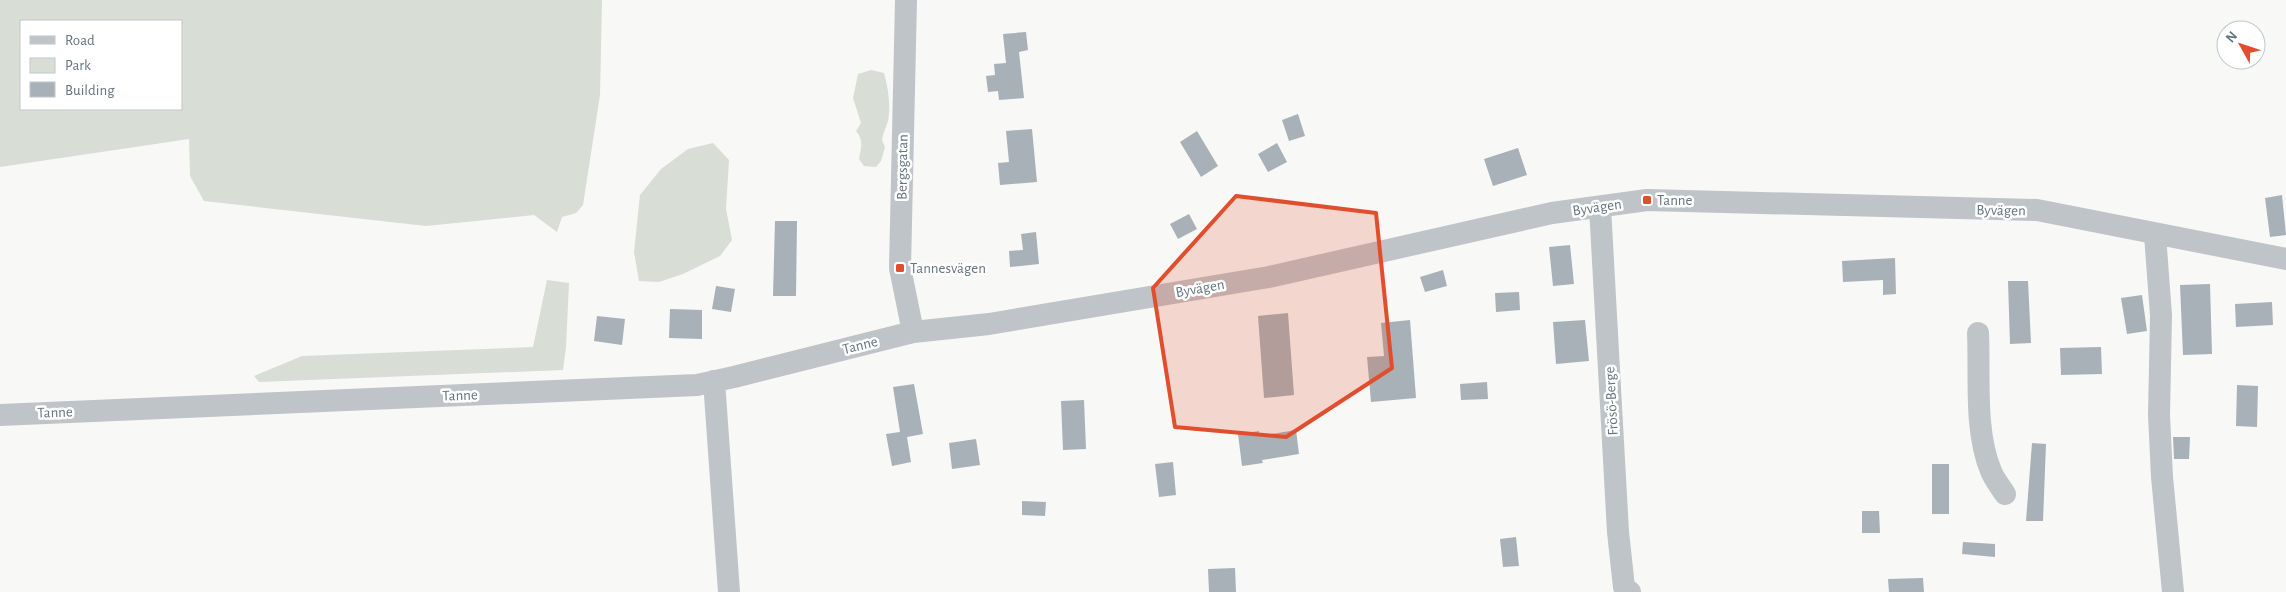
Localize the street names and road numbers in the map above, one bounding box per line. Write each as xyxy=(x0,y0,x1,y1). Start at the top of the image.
street label: Bergsgatan xyxy=(894,134,911,200)
street label: Byvägen xyxy=(1572,197,1623,218)
street label: Byvägen xyxy=(1976,203,2026,218)
street label: Byvägen xyxy=(1174,277,1226,300)
street label: Tanne xyxy=(841,334,879,357)
street label: Frösö-Berge xyxy=(1602,366,1621,436)
street label: Tanne xyxy=(442,387,478,404)
street label: Tanne xyxy=(37,404,73,421)

